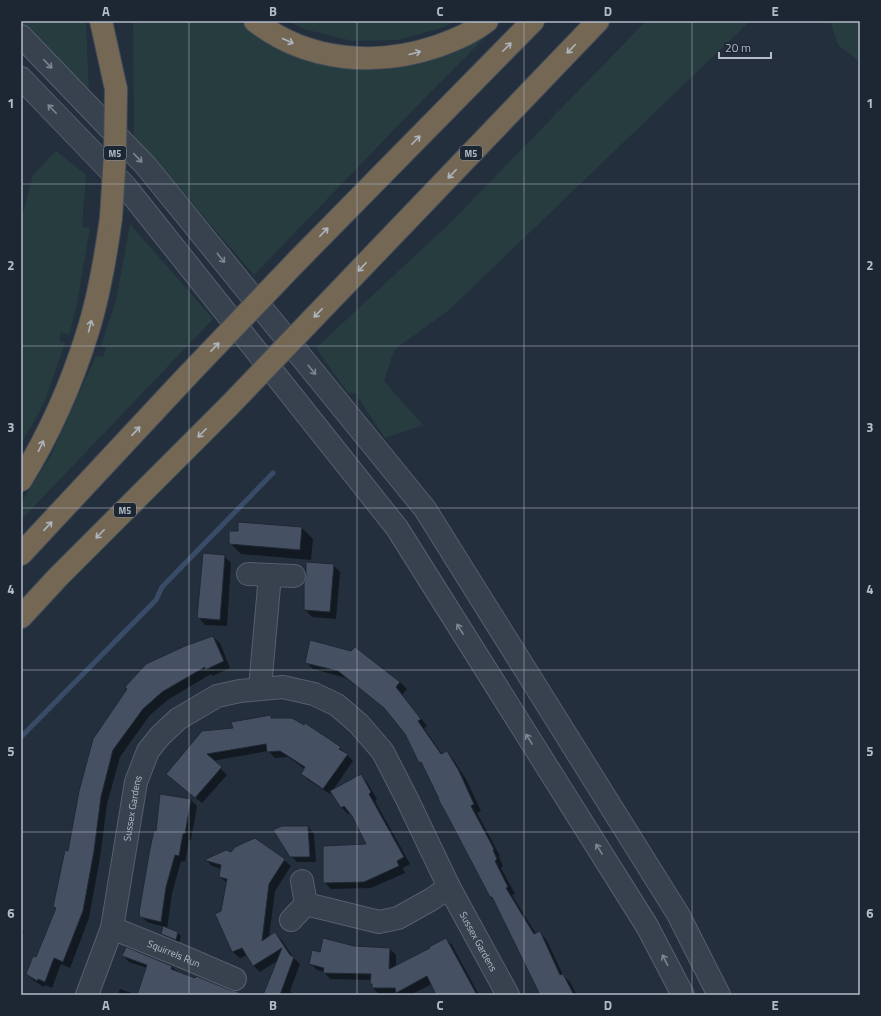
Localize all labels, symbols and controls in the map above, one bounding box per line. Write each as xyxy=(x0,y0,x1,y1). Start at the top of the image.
text: A xyxy=(102,1,110,21)
text: B xyxy=(269,1,277,21)
text: C xyxy=(436,1,444,21)
text: D xyxy=(604,1,612,21)
text: E xyxy=(771,1,779,21)
scale bar xyxy=(719,34,771,60)
one-way arrow xyxy=(282,38,294,45)
text: 20 m xyxy=(725,38,751,57)
one-way arrow xyxy=(502,42,512,52)
one-way arrow xyxy=(566,44,576,54)
one-way arrow xyxy=(408,49,421,56)
one-way arrow xyxy=(43,59,53,69)
text: 1 xyxy=(7,93,15,113)
text: 1 xyxy=(866,93,874,113)
one-way arrow xyxy=(47,104,57,114)
one-way arrow xyxy=(411,135,421,145)
road number: M5 xyxy=(104,146,126,160)
road number: M5 xyxy=(460,146,482,160)
one-way arrow xyxy=(133,153,143,163)
one-way arrow xyxy=(448,168,457,178)
one-way arrow xyxy=(320,227,329,237)
one-way arrow xyxy=(216,253,225,263)
text: 2 xyxy=(7,255,15,275)
text: 2 xyxy=(866,255,874,275)
one-way arrow xyxy=(357,262,367,272)
one-way arrow xyxy=(313,308,323,318)
one-way arrow xyxy=(86,320,94,333)
one-way arrow xyxy=(210,342,220,352)
one-way arrow xyxy=(307,364,316,375)
text: 3 xyxy=(7,417,15,437)
text: 3 xyxy=(866,417,874,437)
one-way arrow xyxy=(132,426,141,436)
one-way arrow xyxy=(197,428,207,438)
one-way arrow xyxy=(38,440,45,452)
road number: M5 xyxy=(114,503,136,517)
one-way arrow xyxy=(43,521,52,531)
one-way arrow xyxy=(95,530,105,539)
text: 4 xyxy=(7,579,15,599)
text: 4 xyxy=(866,579,874,599)
one-way arrow xyxy=(456,624,464,635)
one-way arrow xyxy=(525,733,533,745)
text: 5 xyxy=(7,741,15,761)
text: 5 xyxy=(866,741,874,761)
street label: Sussex Gardens xyxy=(119,773,146,842)
one-way arrow xyxy=(594,843,602,855)
text: 6 xyxy=(7,903,15,923)
text: 6 xyxy=(866,903,874,923)
street label: Sussex Gardens xyxy=(456,908,501,974)
street label: Squirrels Run xyxy=(145,936,203,971)
one-way arrow xyxy=(661,955,668,967)
text: A xyxy=(102,995,110,1015)
text: B xyxy=(269,995,277,1015)
text: C xyxy=(436,995,444,1015)
text: D xyxy=(604,995,612,1015)
text: E xyxy=(771,995,779,1015)

